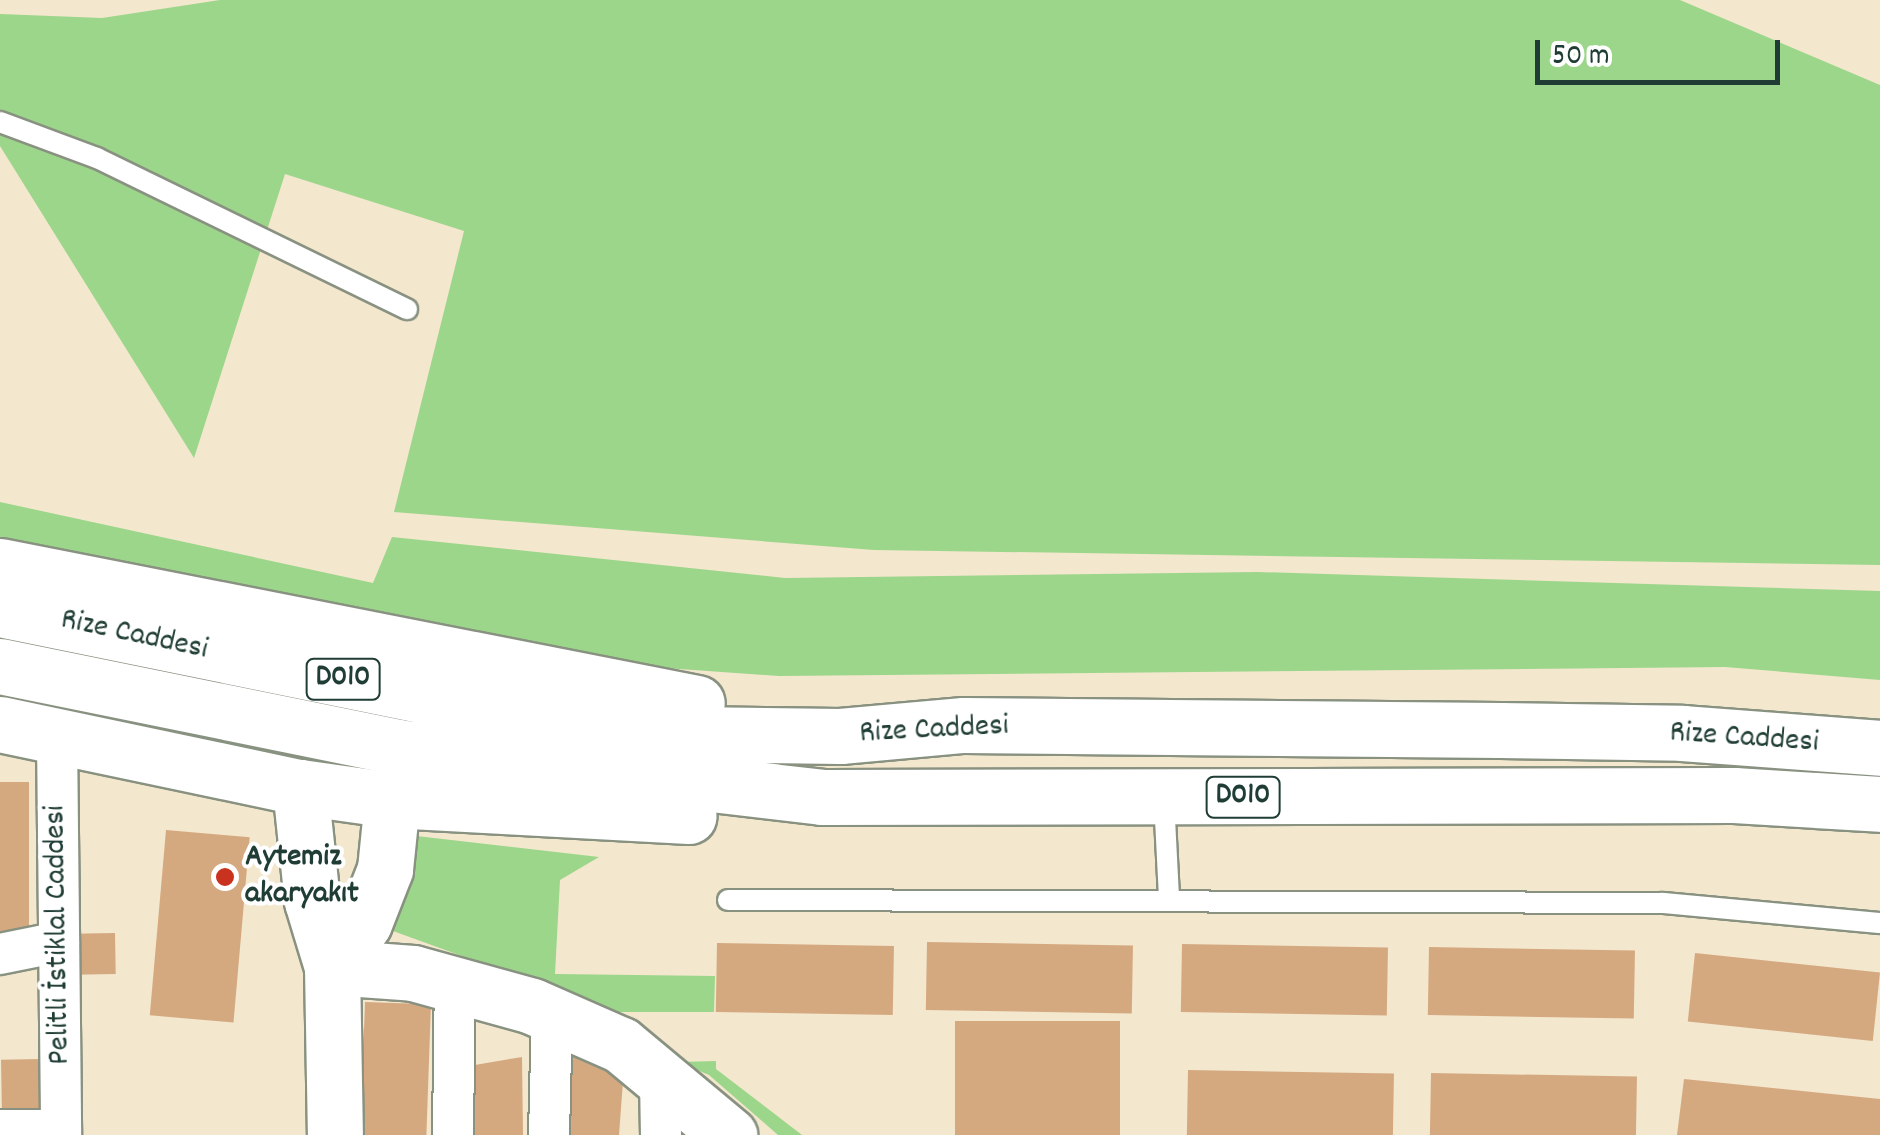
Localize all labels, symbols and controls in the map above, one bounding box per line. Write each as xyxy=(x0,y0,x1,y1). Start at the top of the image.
scale bar xyxy=(1540,20,1785,82)
text: 50 m xyxy=(1552,36,1610,79)
street label: Rize Caddesi xyxy=(57,602,211,670)
road number: D010 xyxy=(306,654,380,704)
street label: Rize Caddesi xyxy=(858,708,1010,754)
street label: Rize Caddesi xyxy=(1668,715,1820,763)
road number: D010 xyxy=(1206,772,1280,822)
street label: Pelitli İstiklal Caddesi xyxy=(38,805,80,1065)
place label: Aytemiz akaryakıt xyxy=(245,840,359,915)
marker: Aytemiz akaryakıt xyxy=(214,866,236,888)

